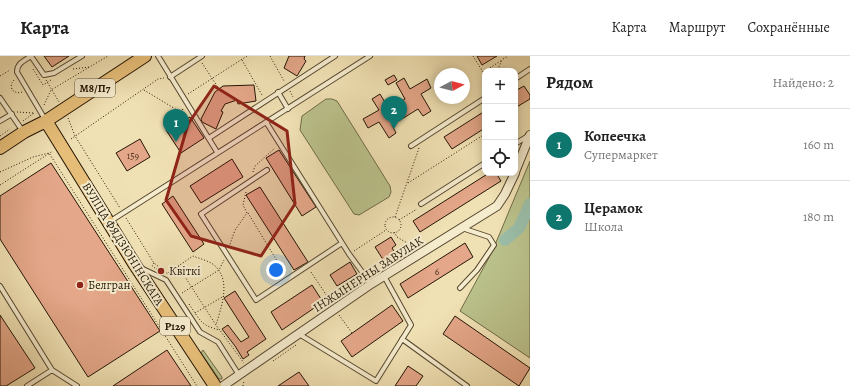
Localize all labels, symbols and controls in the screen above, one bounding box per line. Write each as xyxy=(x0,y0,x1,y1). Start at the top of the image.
text: Карта xyxy=(20,15,69,41)
text: Карта xyxy=(612,18,647,37)
text: Маршрут xyxy=(669,18,725,37)
text: Сохранённые xyxy=(747,18,830,37)
north arrow xyxy=(434,68,470,104)
map controls xyxy=(482,68,518,176)
button: + xyxy=(482,68,518,104)
text: Рядом xyxy=(546,71,593,94)
text: Найдено: 2 xyxy=(773,74,834,91)
road number: М8/П7 xyxy=(75,79,115,97)
pin: 2 xyxy=(381,96,407,129)
button: − xyxy=(482,104,518,140)
pin: 1 xyxy=(163,109,189,142)
text: Копеечка xyxy=(584,126,646,146)
text: 1 xyxy=(557,136,561,153)
text: 160 m xyxy=(803,136,834,153)
button: locate xyxy=(482,140,518,176)
text: Супермаркет xyxy=(584,146,658,163)
house number: 159 xyxy=(127,149,140,162)
street label: ВУЛІЦА ФЯДЗЮНІНСКАГА xyxy=(79,179,168,309)
text: Церамок xyxy=(584,198,643,218)
text: 2 xyxy=(556,208,562,225)
text: 180 m xyxy=(803,208,834,225)
text: Школа xyxy=(584,218,623,235)
street label: ІНЖЫНЕРНЫ ЗАВУЛАК xyxy=(310,232,426,316)
your location xyxy=(266,260,286,280)
place label: Квіткі xyxy=(169,263,201,279)
house number: 6 xyxy=(435,265,440,278)
marker: Квіткі xyxy=(156,266,166,276)
place label: Белгран xyxy=(88,277,130,293)
marker: Белгран xyxy=(75,280,85,290)
road number: Р129 xyxy=(160,317,190,335)

